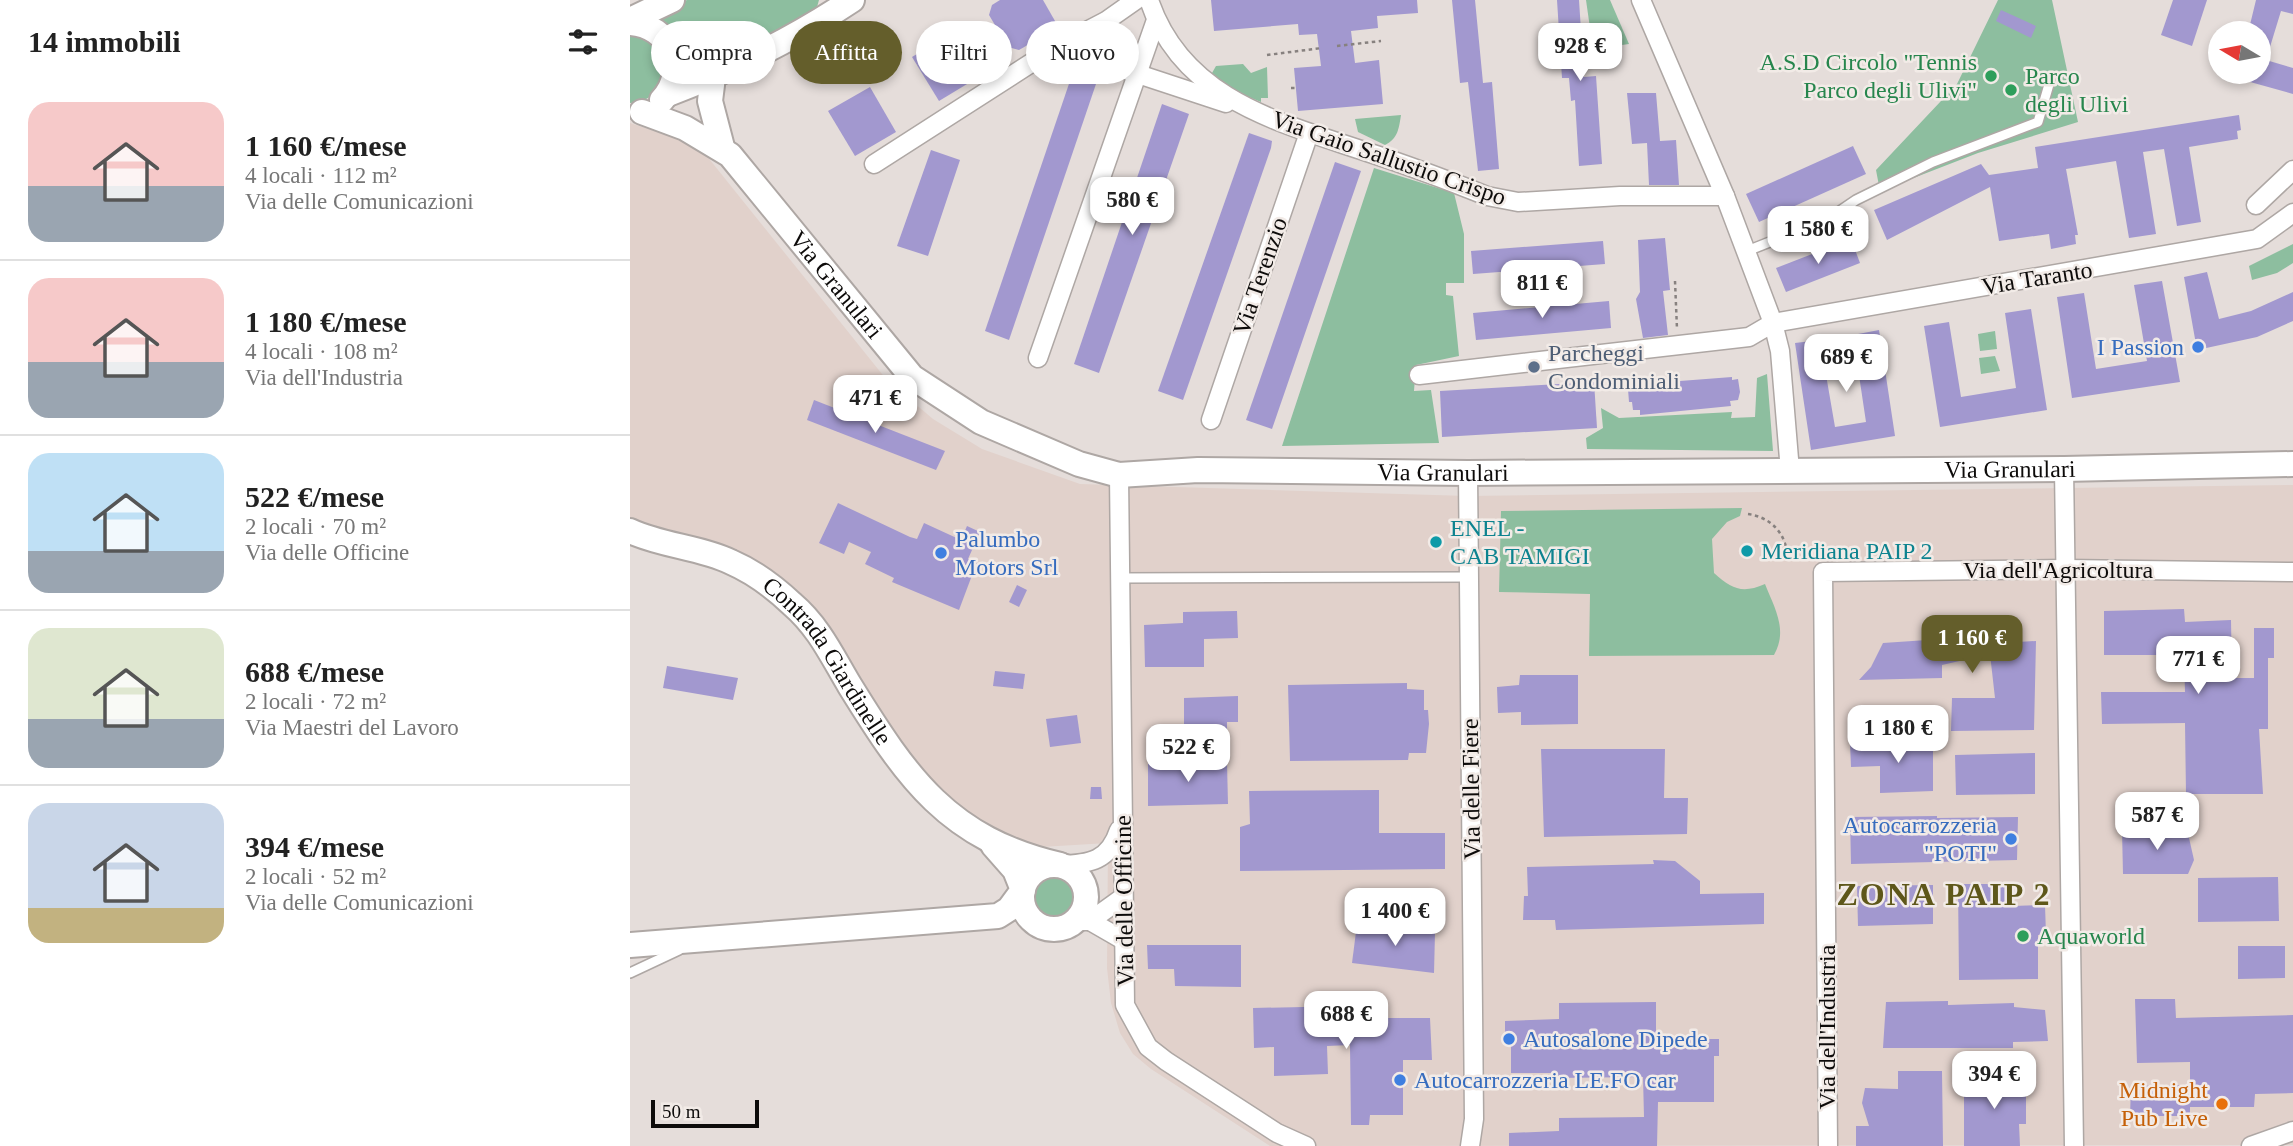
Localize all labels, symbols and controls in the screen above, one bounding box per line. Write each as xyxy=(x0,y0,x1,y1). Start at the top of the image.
chip: Compra xyxy=(651,21,776,84)
chip: Affitta xyxy=(790,21,902,84)
chip: Filtri xyxy=(916,21,1012,84)
chip: Nuovo xyxy=(1026,21,1139,84)
north arrow xyxy=(2208,21,2272,84)
map controls xyxy=(2208,21,2271,84)
icon: filters xyxy=(564,23,602,61)
pin: 928 € xyxy=(1531,24,1629,83)
text: 14 immobili xyxy=(28,25,181,58)
text: 928 € xyxy=(1554,33,1606,58)
place label: A.S.D Circolo "Tennis Parco degli Ulivi" xyxy=(1760,49,1977,103)
place label: Parco degli Ulivi xyxy=(2025,63,2129,117)
marker: A.S.D Circolo "Tennis Parco degli Ulivi" xyxy=(1983,68,1999,84)
marker: Parco degli Ulivi xyxy=(2003,82,2019,98)
street label: Via Gaio Sallustio Crispo xyxy=(1269,106,1509,210)
text: 1 160 €/mese xyxy=(245,129,407,162)
icon: home xyxy=(84,130,168,214)
text: 4 locali · 112 m² xyxy=(245,163,397,188)
pin: 580 € xyxy=(1083,177,1181,237)
text: 580 € xyxy=(1106,187,1158,212)
text: Via delle Comunicazioni xyxy=(245,189,474,214)
pin: 1 580 € xyxy=(1753,206,1883,266)
street label: Via Terenzio xyxy=(1228,214,1292,338)
text: 1 580 € xyxy=(1784,216,1853,241)
street label: Via Granulari xyxy=(785,226,888,344)
street label: Via Taranto xyxy=(1980,256,2094,300)
pin: 811 € xyxy=(1493,260,1591,320)
text: 811 € xyxy=(1517,270,1567,295)
text: 1 180 €/mese xyxy=(245,305,407,338)
icon: home xyxy=(84,306,168,390)
pin: 689 € xyxy=(1797,334,1895,394)
place label: I Passion xyxy=(2097,334,2184,360)
text: 4 locali · 108 m² xyxy=(245,339,398,364)
marker: I Passion xyxy=(2190,339,2206,355)
place label: Parcheggi Condominiali xyxy=(1548,340,1680,394)
text: 689 € xyxy=(1820,344,1872,369)
marker: Parcheggi Condominiali xyxy=(1526,359,1542,375)
text: Via dell'Industria xyxy=(245,365,403,390)
pin: 471 € xyxy=(826,376,924,435)
text: 471 € xyxy=(849,385,901,410)
street label: Via Granulari xyxy=(1944,456,2076,483)
street label: Via Granulari xyxy=(1377,459,1509,486)
text: 522 €/mese xyxy=(245,480,384,513)
icon: home xyxy=(84,481,168,565)
text: 2 locali · 70 m² xyxy=(245,514,386,539)
place label: ENEL - CAB TAMIGI xyxy=(1450,515,1590,569)
place label: Palumbo Motors Srl xyxy=(955,526,1059,580)
marker: ENEL - CAB TAMIGI xyxy=(1428,534,1444,550)
place label: Meridiana PAIP 2 xyxy=(1761,538,1933,564)
text: Via delle Officine xyxy=(245,540,409,565)
marker: Meridiana PAIP 2 xyxy=(1739,543,1755,559)
marker: Palumbo Motors Srl xyxy=(933,545,949,561)
street label: Via dell'Agricoltura xyxy=(1963,557,2153,583)
street label: Contrada Giardinelle xyxy=(758,572,897,750)
pin: 1 160 € xyxy=(1907,616,2037,675)
text: 1 160 € xyxy=(1938,625,2007,650)
pin: 771 € xyxy=(2149,636,2247,696)
text: 771 € xyxy=(2172,646,2224,671)
text: 688 €/mese xyxy=(245,655,384,688)
icon: home xyxy=(84,656,168,740)
text: 2 locali · 72 m² xyxy=(245,689,386,714)
pin: 1 180 € xyxy=(1833,706,1963,765)
text: Via Maestri del Lavoro xyxy=(245,715,459,740)
text: 1 180 € xyxy=(1864,715,1933,740)
street label: Via delle Fiere xyxy=(1457,718,1485,860)
pin: 522 € xyxy=(1139,724,1237,784)
text: 522 € xyxy=(1162,734,1214,759)
pin: 587 € xyxy=(2108,792,2206,852)
text: 587 € xyxy=(2131,802,2183,827)
place label: Autocarrozzeria "POTI" xyxy=(1842,812,1997,866)
street label: Via delle Officine xyxy=(1110,815,1138,987)
text: 394 €/mese xyxy=(245,830,384,863)
icon: home xyxy=(84,831,168,915)
marker: Autocarrozzeria "POTI" xyxy=(2003,831,2019,847)
text: 2 locali · 52 m² xyxy=(245,864,386,889)
district label: ZONA PAIP 2 xyxy=(1836,876,2052,912)
pin: 1 400 € xyxy=(1330,888,1460,948)
text: Via delle Comunicazioni xyxy=(245,890,474,915)
text: 1 400 € xyxy=(1361,898,1430,923)
place label: Aquaworld xyxy=(2037,923,2145,949)
marker: Aquaworld xyxy=(2015,928,2031,944)
street label: Via dell'Industria xyxy=(1814,944,1840,1109)
pin: 688 € xyxy=(1297,992,1395,1051)
text: 688 € xyxy=(1320,1001,1372,1026)
place label: Autosalone Dipede xyxy=(1523,1026,1708,1052)
marker: Autosalone Dipede xyxy=(1501,1031,1517,1047)
pin: 394 € xyxy=(1945,1052,2043,1111)
text: 394 € xyxy=(1968,1061,2020,1086)
place label: Autocarrozzeria LE.FO car xyxy=(1414,1067,1676,1093)
marker: Autocarrozzeria LE.FO car xyxy=(1392,1072,1408,1088)
place label: Midnight Pub Live xyxy=(2119,1077,2208,1131)
marker: Midnight Pub Live xyxy=(2214,1096,2230,1112)
scale bar xyxy=(651,1097,760,1129)
text: 50 m xyxy=(662,1101,701,1122)

